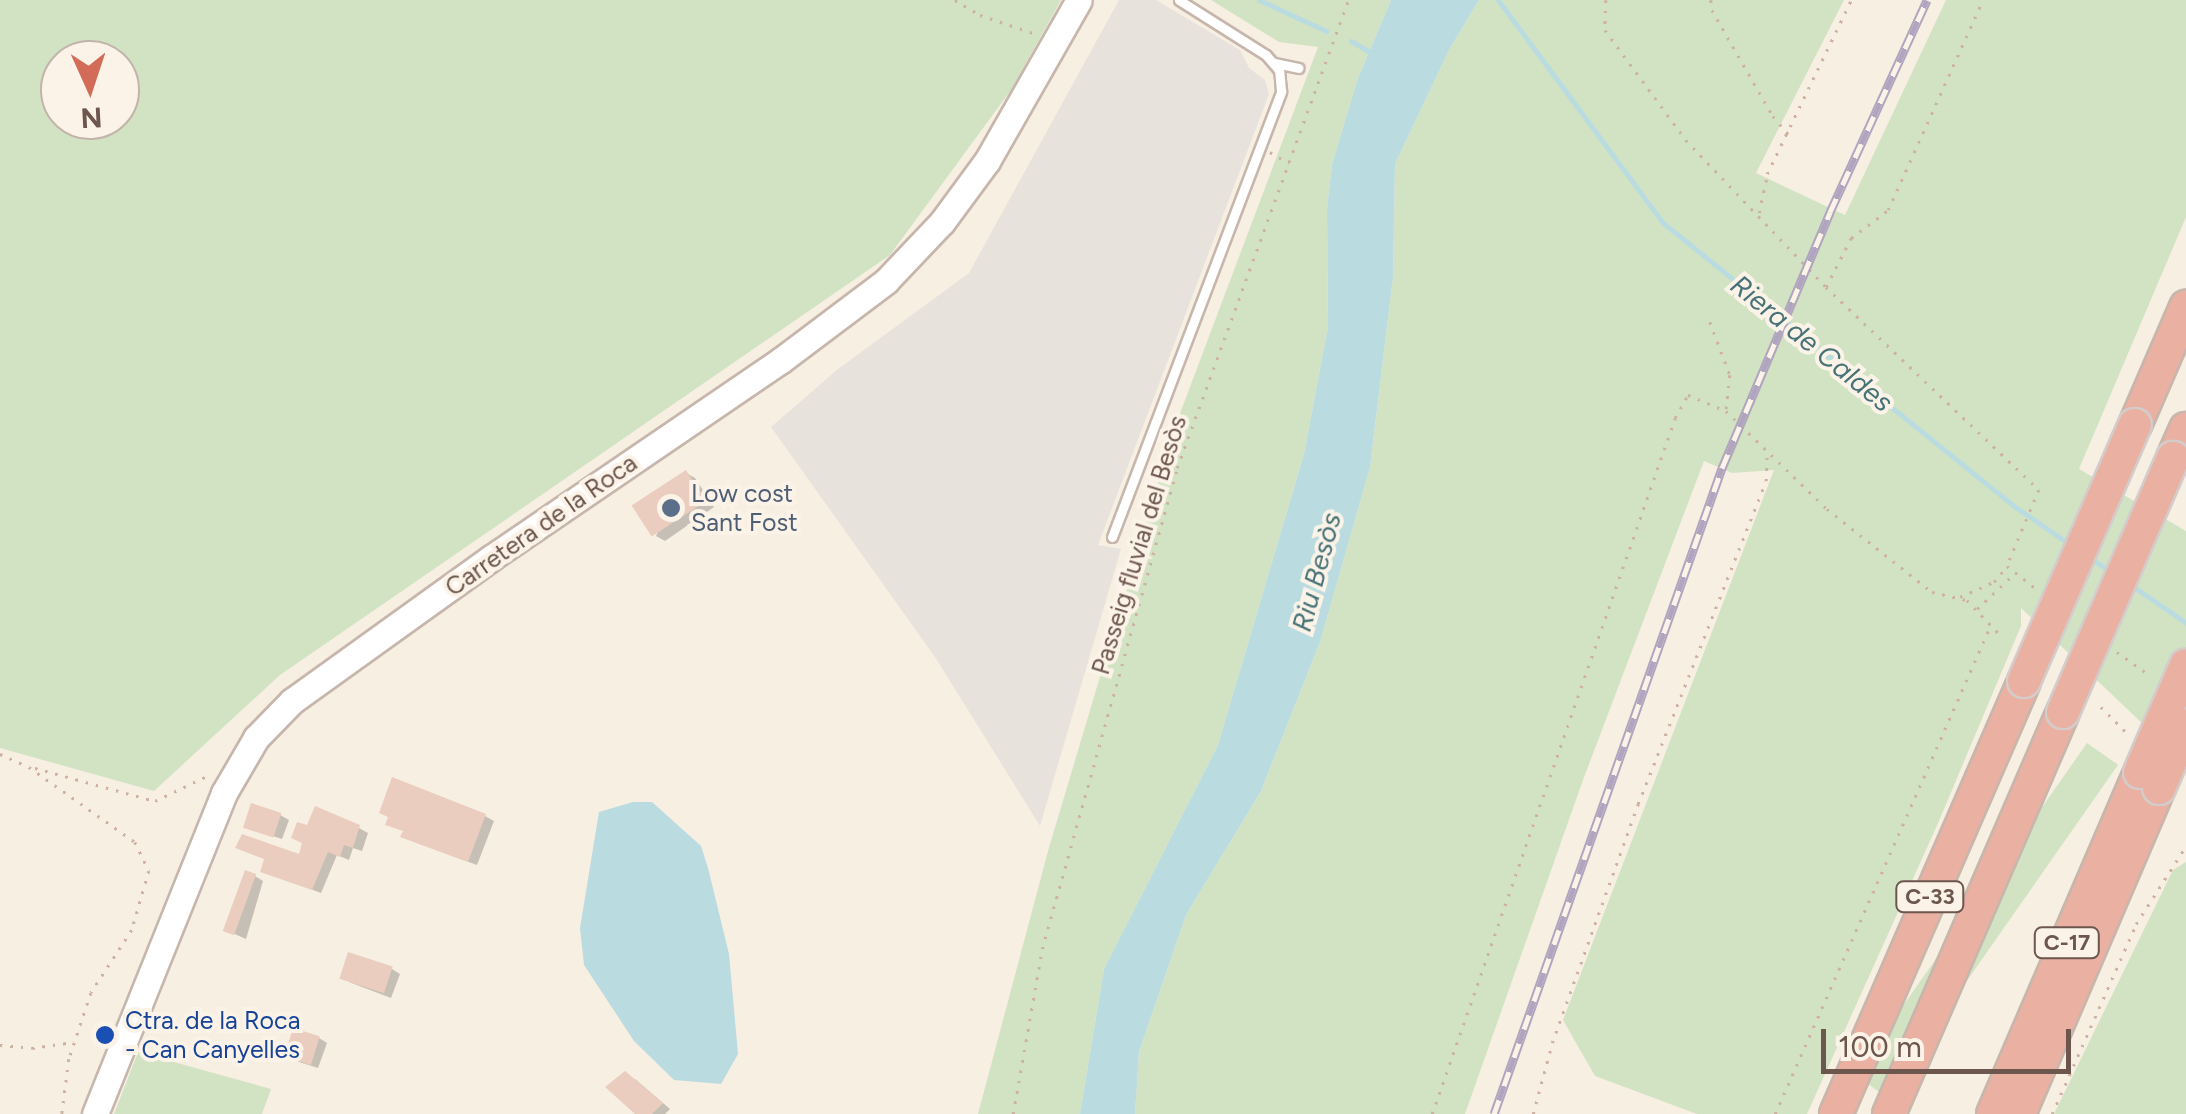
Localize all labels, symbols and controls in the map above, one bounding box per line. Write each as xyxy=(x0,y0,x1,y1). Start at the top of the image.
north arrow xyxy=(40,40,140,140)
text: N xyxy=(80,100,103,136)
water label: Riera de Caldes xyxy=(1724,267,1900,419)
street label: Passeig fluvial del Besòs xyxy=(1085,412,1193,678)
street label: Carretera de la Roca xyxy=(439,448,643,602)
place label: Low cost Sant Fost xyxy=(691,479,798,538)
marker: Low cost Sant Fost xyxy=(660,497,682,519)
water label: Riu Besòs xyxy=(1284,509,1348,635)
road number: C-33 xyxy=(1895,880,1965,914)
road number: C-17 xyxy=(2032,926,2102,960)
place label: Ctra. de la Roca - Can Canyelles xyxy=(125,1006,300,1065)
scale bar xyxy=(1826,1009,2076,1071)
marker: Ctra. de la Roca - Can Canyelles xyxy=(94,1024,116,1046)
text: 100 m xyxy=(1838,1028,1922,1065)

